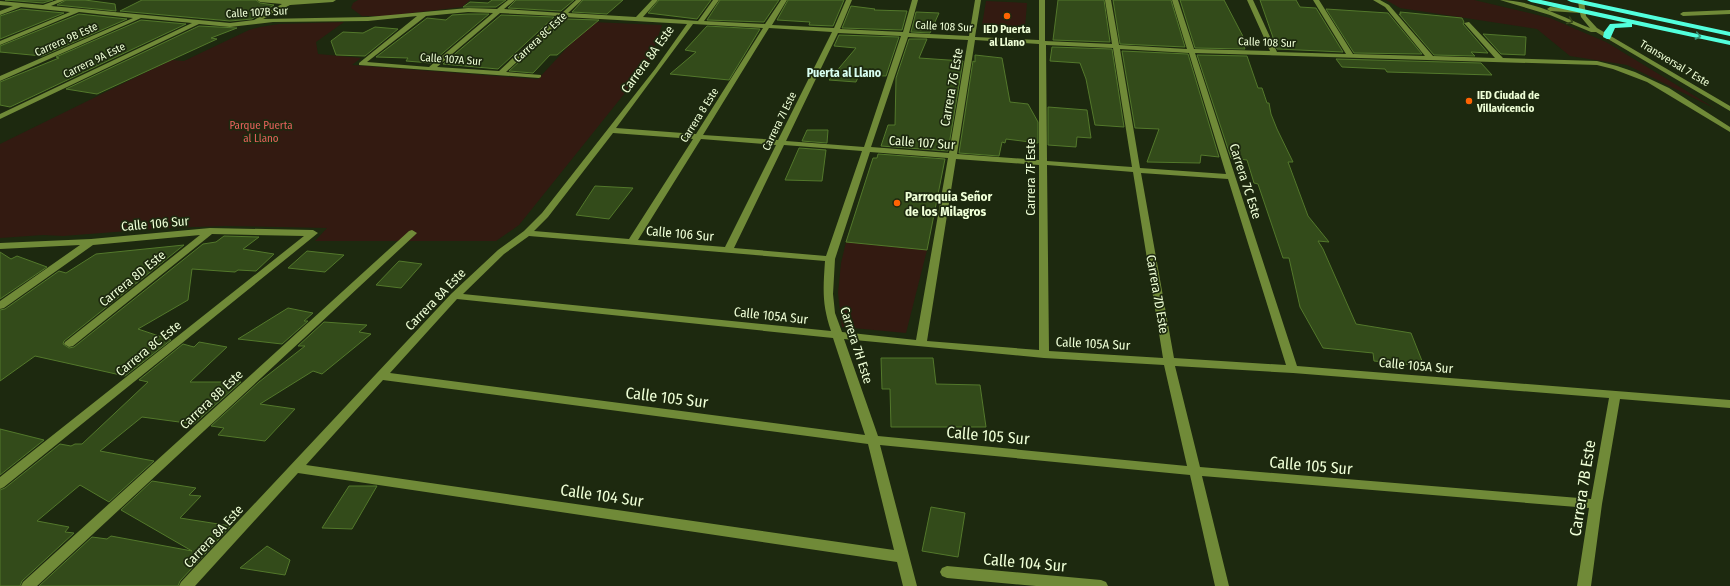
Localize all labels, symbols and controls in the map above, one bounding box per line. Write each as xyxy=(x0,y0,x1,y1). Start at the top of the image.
street label: Calle 107B Sur xyxy=(225,4,289,21)
street label: Carrera 8C Este xyxy=(511,10,569,65)
marker: IED Puerta al Llano xyxy=(1002,11,1012,21)
one-way arrow xyxy=(1566,16,1574,24)
street label: Calle 108 Sur xyxy=(915,18,973,35)
street label: Carrera 9B Este xyxy=(33,20,100,59)
street label: Carrera 8A Este xyxy=(618,23,677,96)
place label: IED Puerta al Llano xyxy=(983,23,1031,49)
one-way arrow xyxy=(1694,32,1701,40)
street label: Calle 108 Sur xyxy=(1238,35,1296,50)
street label: Transversal 7 Este xyxy=(1638,37,1712,89)
street label: Carrera 9A Este xyxy=(61,40,127,81)
street label: Carrera 7G Este xyxy=(937,47,966,127)
street label: Calle 107A Sur xyxy=(420,51,482,68)
district label: Puerta al Llano xyxy=(807,66,882,80)
street label: Carrera 8 Este xyxy=(678,86,721,145)
place label: IED Ciudad de Villavicencio xyxy=(1476,89,1540,115)
street label: Carrera 7I Este xyxy=(760,90,799,153)
marker: IED Ciudad de Villavicencio xyxy=(1464,96,1474,106)
park label: Parque Puerta al Llano xyxy=(229,119,293,145)
street label: Calle 107 Sur xyxy=(888,133,956,152)
street label: Carrera 7F Este xyxy=(1023,138,1038,216)
street label: Carrera 7C Este xyxy=(1226,142,1265,221)
place label: Parroquia Señor de los Milagros xyxy=(905,189,992,219)
marker: Parroquia Señor de los Milagros xyxy=(892,198,902,208)
street label: Calle 106 Sur xyxy=(120,213,190,234)
street label: Calle 106 Sur xyxy=(645,223,715,244)
street label: Carrera 8D Este xyxy=(96,247,168,310)
street label: Carrera 7D Este xyxy=(1143,254,1172,335)
street label: Carrera 8A Este xyxy=(402,265,469,333)
street label: Calle 105A Sur xyxy=(733,304,809,327)
street label: Carrera 7H Este xyxy=(837,305,876,385)
street label: Carrera 8C Este xyxy=(113,317,184,379)
street label: Calle 105A Sur xyxy=(1055,334,1131,353)
street label: Calle 105A Sur xyxy=(1378,355,1454,376)
street label: Carrera 8B Este xyxy=(177,367,246,432)
street label: Calle 105 Sur xyxy=(624,383,710,412)
street label: Calle 105 Sur xyxy=(946,422,1031,449)
street label: Carrera 7B Este xyxy=(1566,438,1599,538)
street label: Calle 105 Sur xyxy=(1269,452,1354,479)
street label: Calle 104 Sur xyxy=(559,480,645,511)
street label: Carrera 8A Este xyxy=(181,502,246,571)
street label: Calle 104 Sur xyxy=(982,549,1068,576)

